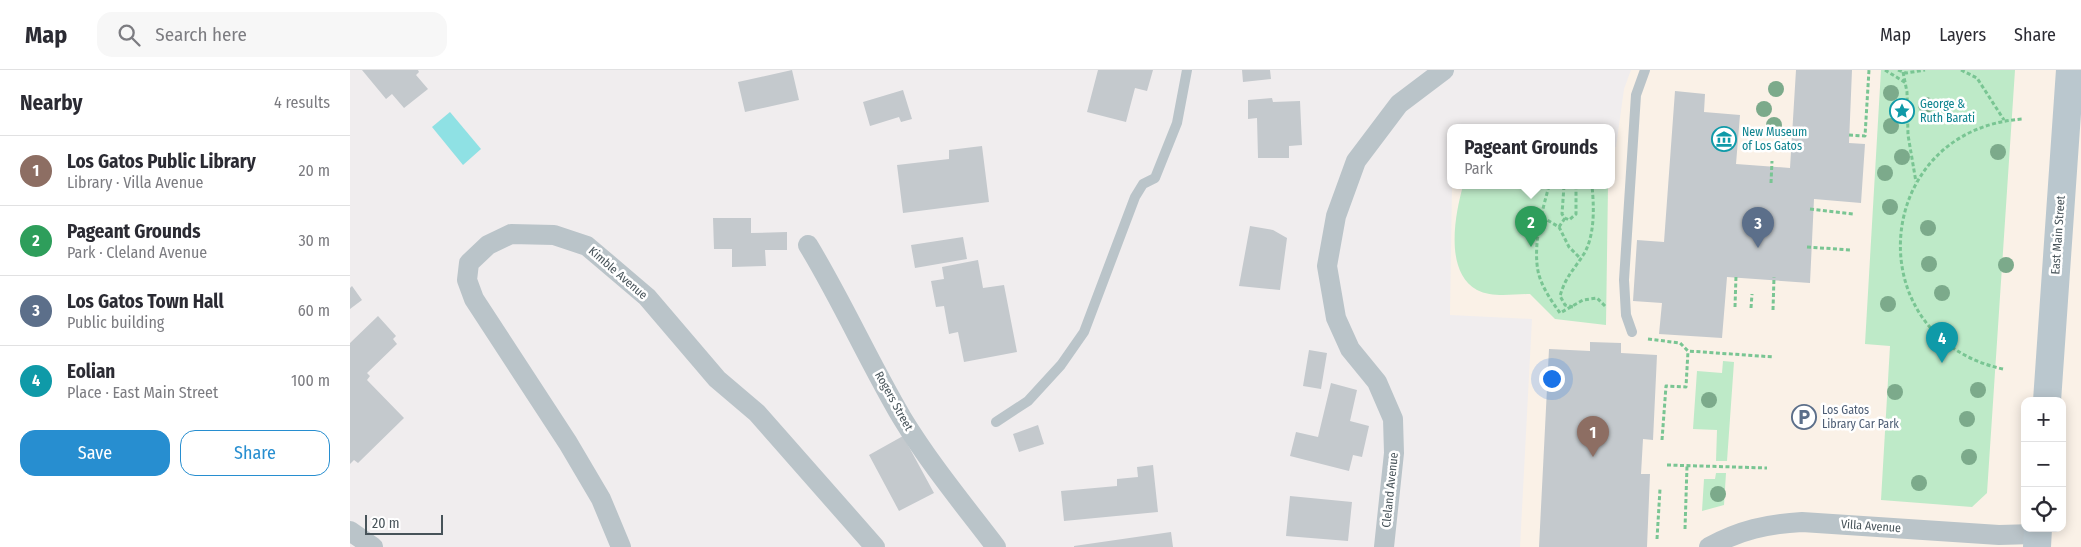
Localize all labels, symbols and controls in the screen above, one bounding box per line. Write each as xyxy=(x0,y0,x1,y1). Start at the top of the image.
search box xyxy=(97,12,447,57)
text: Map xyxy=(25,21,67,49)
icon: search xyxy=(115,21,143,49)
text: Search here xyxy=(155,23,247,46)
text: Map xyxy=(1880,24,1911,46)
text: Layers xyxy=(1939,24,1986,46)
text: Share xyxy=(2014,24,2056,46)
text: Nearby xyxy=(20,90,82,116)
text: 4 results xyxy=(274,93,330,112)
place label: George & Ruth Barati xyxy=(1920,97,1975,125)
place icon: George & Ruth Barati xyxy=(1889,98,1915,124)
popup xyxy=(1447,124,1615,189)
place label: New Museum of Los Gatos xyxy=(1742,125,1807,153)
museum icon: New Museum of Los Gatos xyxy=(1711,126,1737,152)
text: Pageant Grounds xyxy=(1464,136,1598,159)
text: Los Gatos Public Library xyxy=(67,150,256,173)
text: Park xyxy=(1464,159,1493,178)
text: 1 xyxy=(33,161,39,180)
text: 20 m xyxy=(299,161,330,180)
text: Library · Villa Avenue xyxy=(67,173,203,192)
street label: East Main Street xyxy=(2048,195,2068,275)
pin: 2 xyxy=(1515,206,1547,247)
pin: 3 xyxy=(1742,207,1774,248)
text: Pageant Grounds xyxy=(67,220,201,243)
text: 2 xyxy=(32,231,40,250)
text: 30 m xyxy=(298,231,330,250)
text: Park · Cleland Avenue xyxy=(67,243,207,262)
street label: Kimble Avenue xyxy=(586,244,650,302)
text: Los Gatos Town Hall xyxy=(67,290,224,313)
text: 3 xyxy=(32,301,40,320)
text: 60 m xyxy=(298,301,330,320)
text: Public building xyxy=(67,313,164,332)
pin: 4 xyxy=(1926,322,1958,363)
text: Eolian xyxy=(67,360,115,383)
your location xyxy=(1539,366,1565,392)
street label: Rogers Street xyxy=(872,369,916,433)
text: 4 xyxy=(32,371,40,390)
text: 100 m xyxy=(291,371,330,390)
text: Place · East Main Street xyxy=(67,383,218,402)
map controls xyxy=(2021,397,2066,532)
button: + xyxy=(2021,397,2066,442)
place label: Los Gatos Library Car Park xyxy=(1822,403,1899,431)
parking icon: Los Gatos Library Car Park xyxy=(1791,404,1817,430)
pin: 1 xyxy=(1577,416,1609,457)
button: Save xyxy=(20,430,170,476)
button: Share xyxy=(180,430,330,476)
button: − xyxy=(2021,442,2066,487)
street label: Cleland Avenue xyxy=(1379,452,1401,528)
button: locate xyxy=(2021,487,2066,532)
scale bar xyxy=(365,512,442,535)
text: 20 m xyxy=(372,515,400,532)
street label: Villa Avenue xyxy=(1840,517,1902,535)

